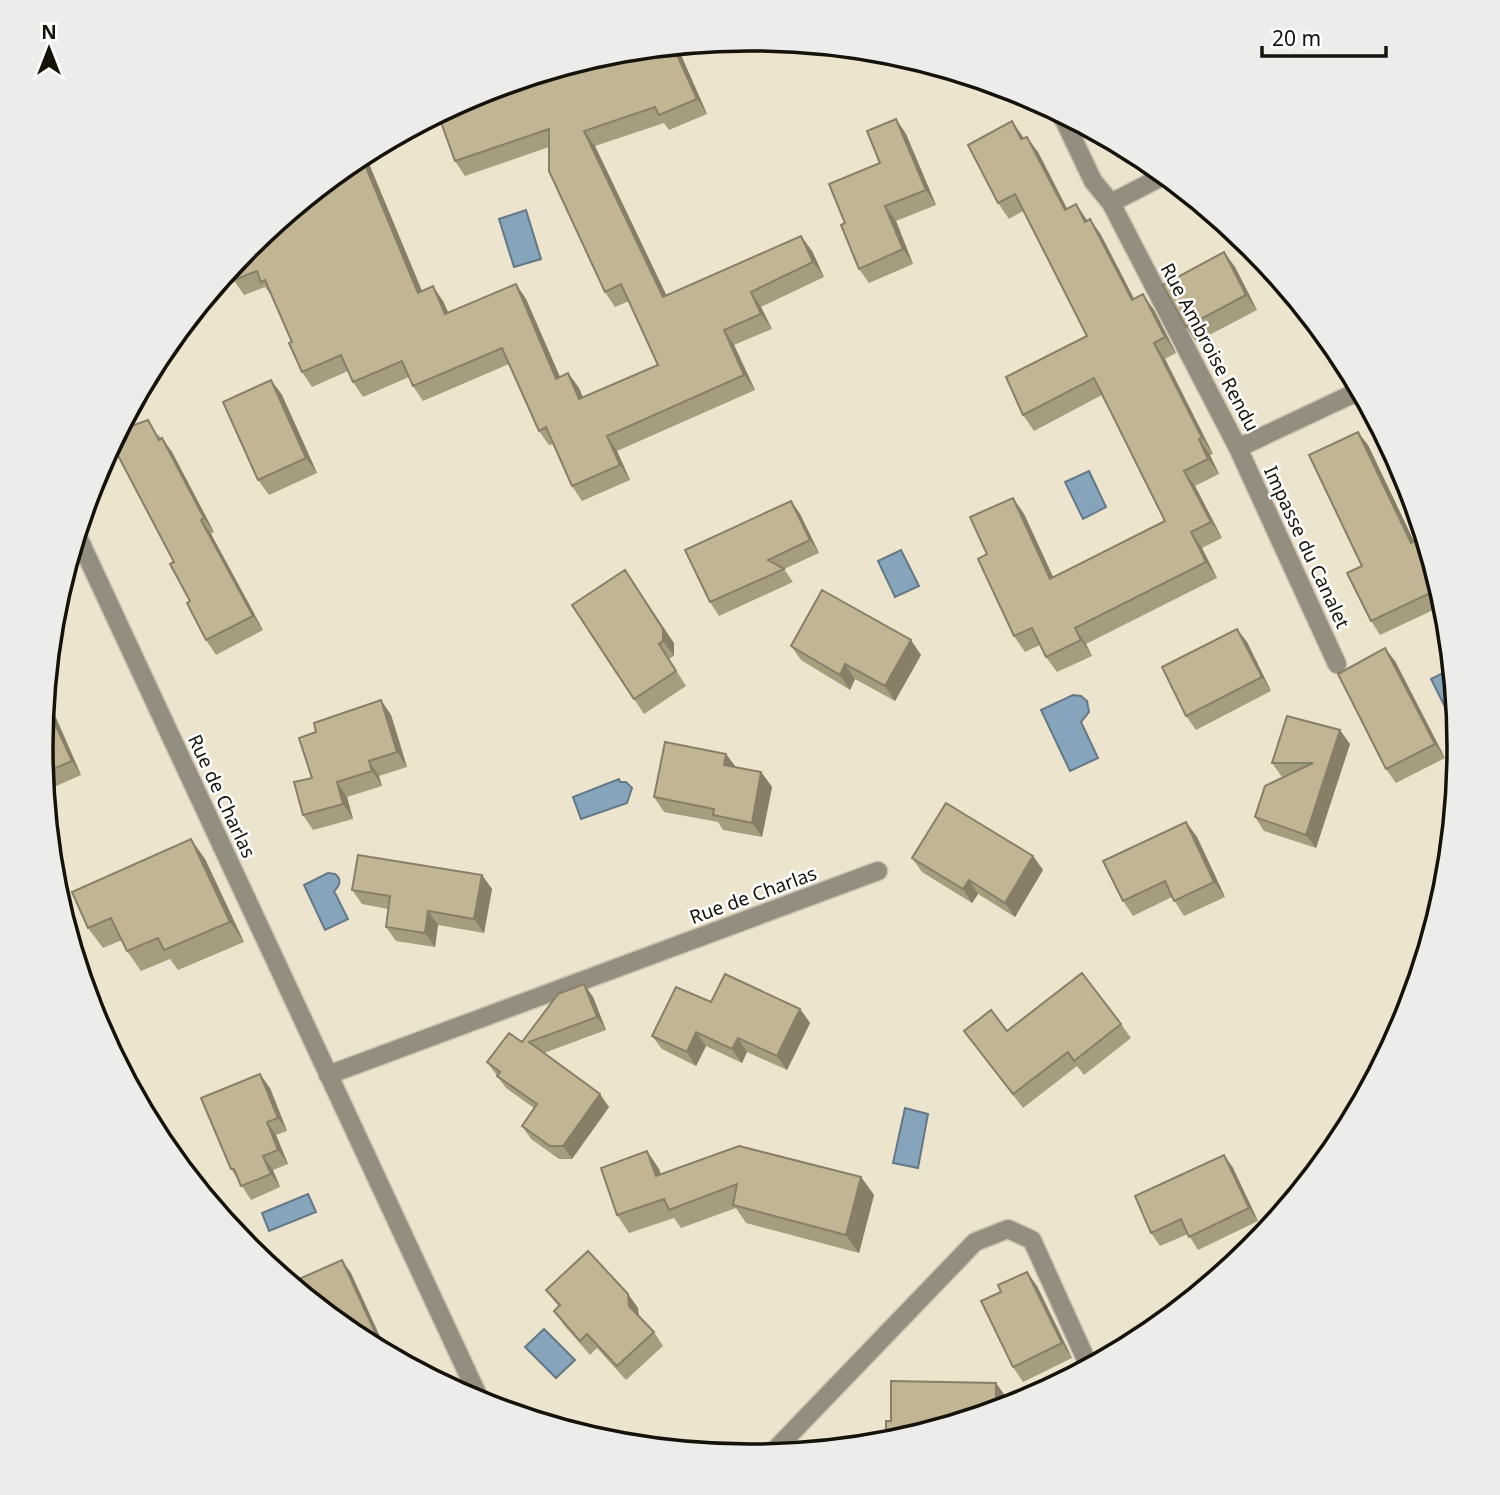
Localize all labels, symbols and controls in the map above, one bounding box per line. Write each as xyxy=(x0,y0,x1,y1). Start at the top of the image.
north arrow xyxy=(14,14,84,84)
scale bar xyxy=(1262,14,1386,58)
text: N xyxy=(41,19,57,45)
text: 20 m xyxy=(1272,24,1321,52)
street label: Rue Ambroise Rendu xyxy=(1155,258,1265,436)
street label: Impasse du Canalet xyxy=(1258,462,1356,633)
street label: Rue de Charlas xyxy=(182,730,262,862)
street label: Rue de Charlas xyxy=(686,860,820,930)

